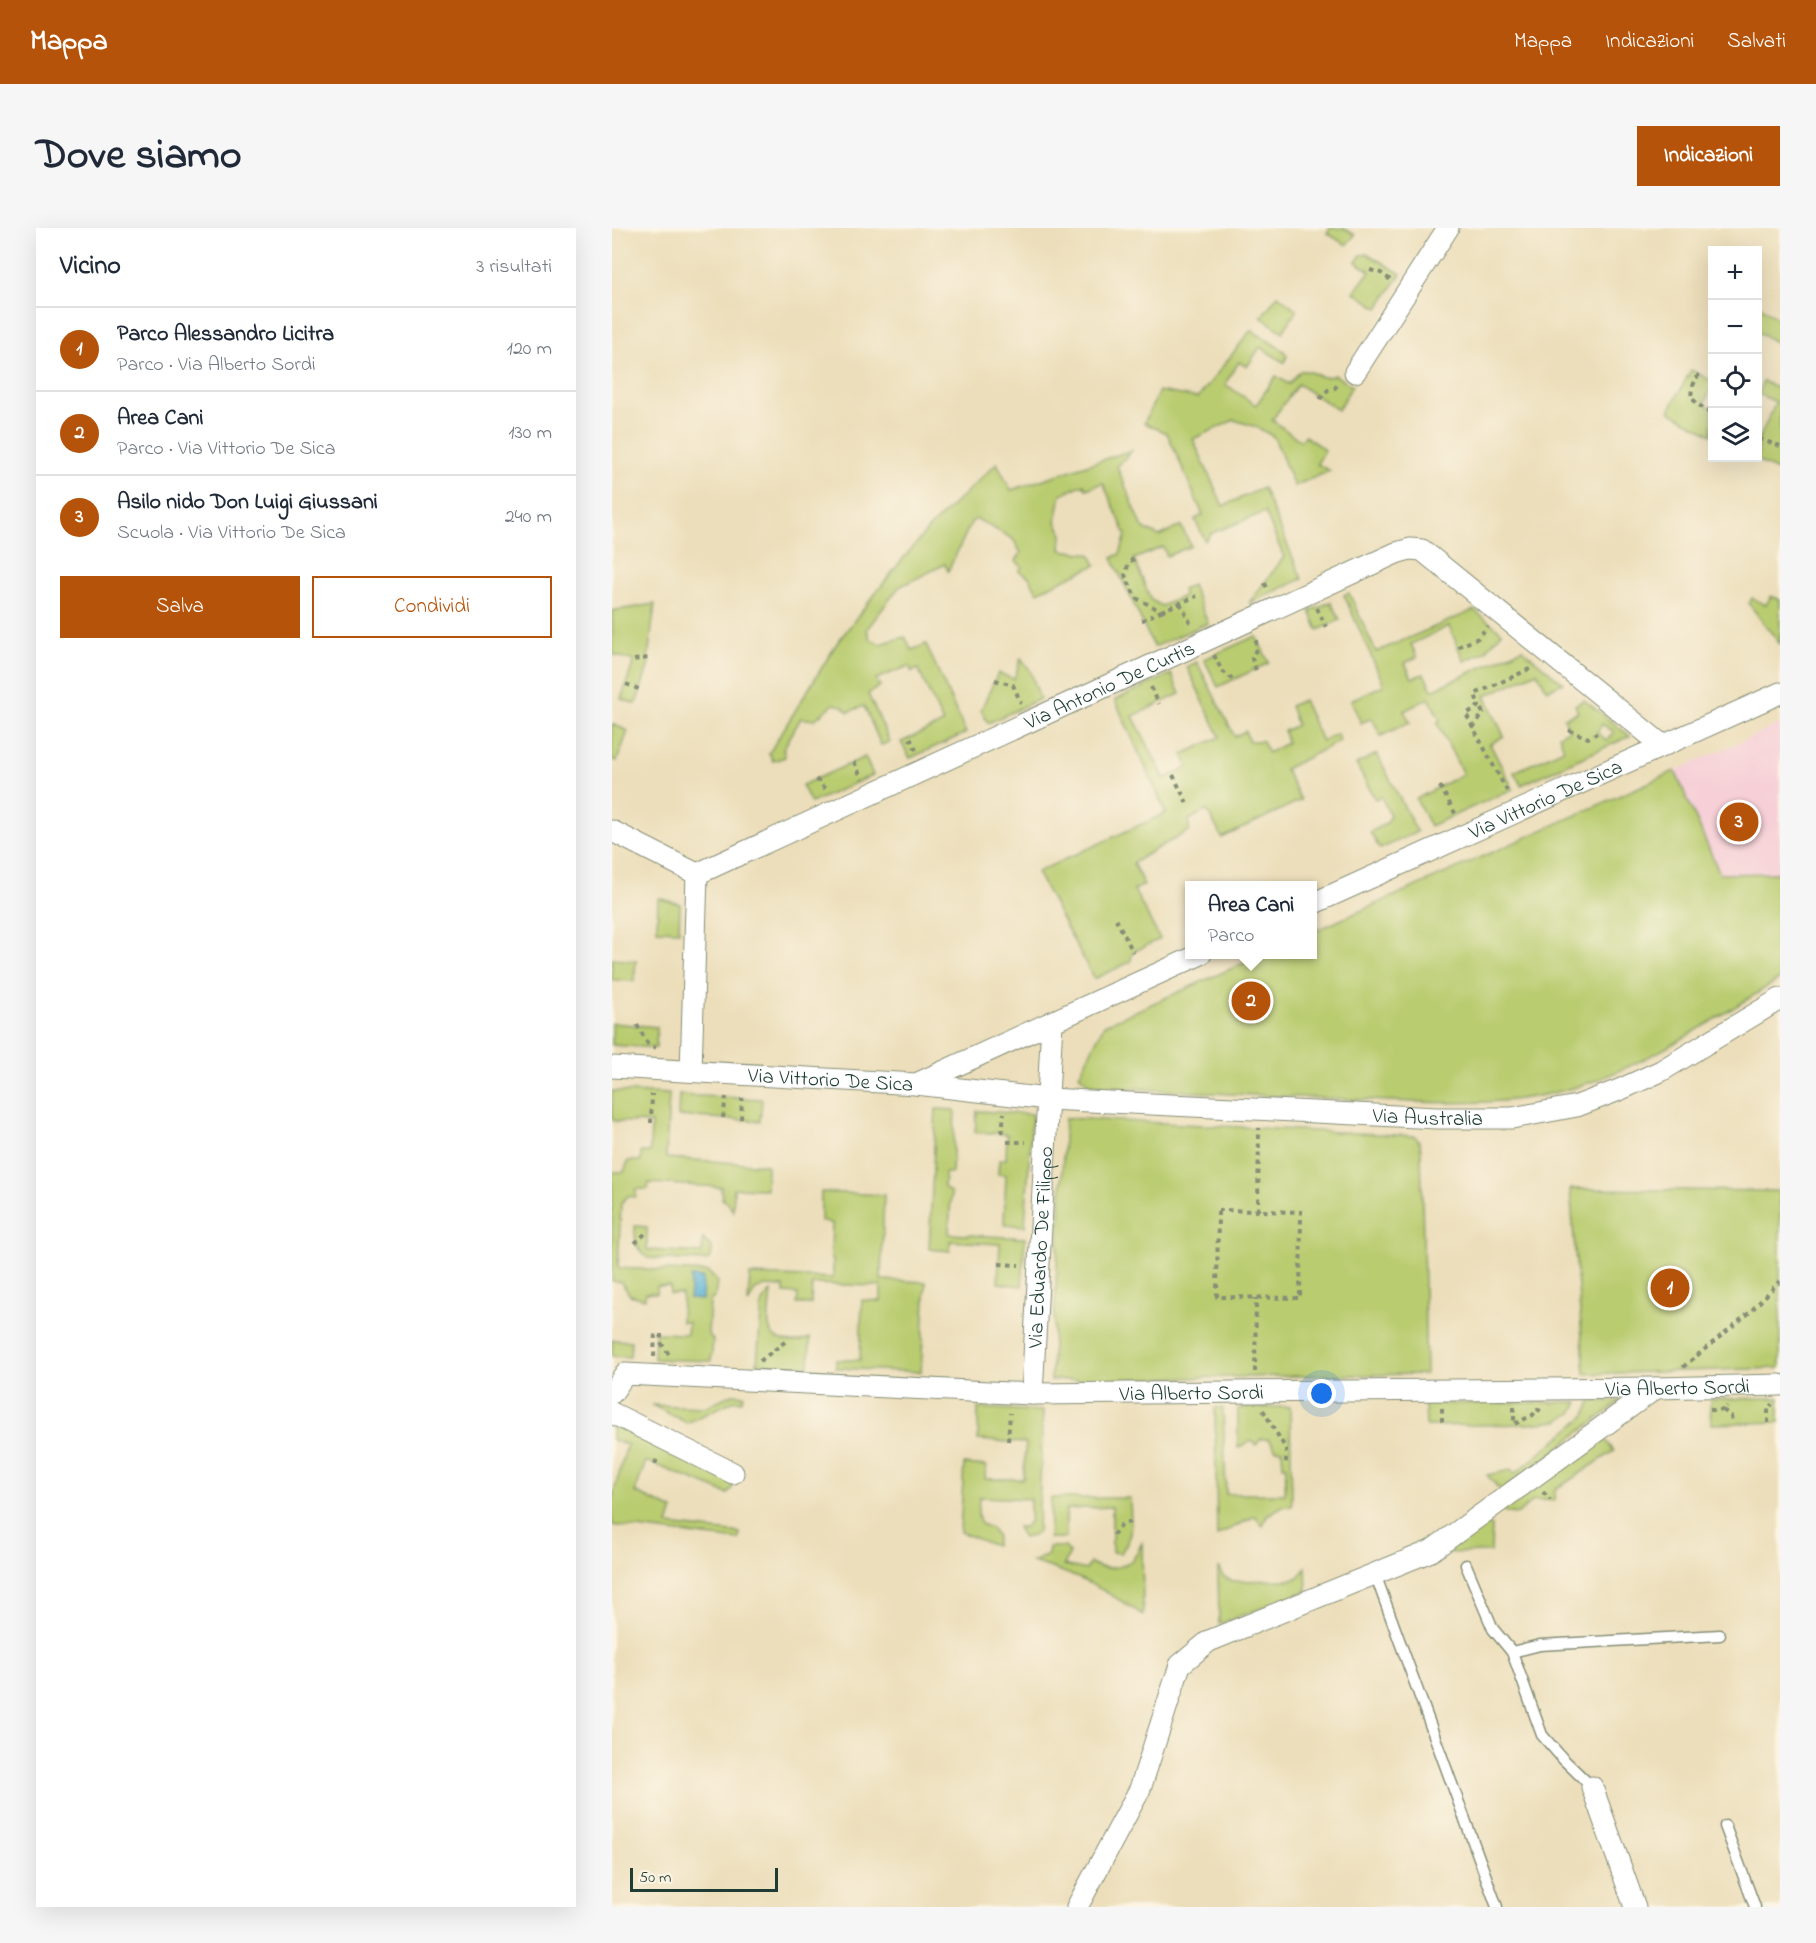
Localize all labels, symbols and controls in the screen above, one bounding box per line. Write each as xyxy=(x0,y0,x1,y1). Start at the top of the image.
text: Mappa xyxy=(30,22,108,63)
text: Mappa xyxy=(1514,27,1572,57)
text: Indicazioni xyxy=(1605,27,1694,57)
text: Salvati xyxy=(1727,27,1786,57)
text: Dove siamo xyxy=(36,126,242,187)
button: Indicazioni xyxy=(1637,126,1780,186)
map controls xyxy=(1708,246,1762,462)
button: + xyxy=(1708,246,1762,300)
text: Vicino xyxy=(60,248,121,286)
text: 3 risultati xyxy=(476,253,552,282)
button: − xyxy=(1708,300,1762,354)
text: Parco Alessandro Licitra xyxy=(117,319,334,351)
text: 1 xyxy=(76,335,83,364)
text: 120 m xyxy=(507,335,552,364)
text: Parco · Via Alberto Sordi xyxy=(117,351,316,380)
button: locate xyxy=(1708,354,1762,408)
text: Area Cani xyxy=(117,403,203,435)
button: layers xyxy=(1708,408,1762,462)
text: 2 xyxy=(75,419,84,448)
text: 130 m xyxy=(508,419,552,448)
text: Parco · Via Vittorio De Sica xyxy=(117,435,336,464)
text: Asilo nido Don Luigi Giussani xyxy=(117,487,378,519)
text: 3 xyxy=(75,503,84,532)
text: 240 m xyxy=(505,503,552,532)
text: Scuola · Via Vittorio De Sica xyxy=(117,519,346,548)
button: Salva xyxy=(60,576,300,638)
button: Condividi xyxy=(312,576,552,638)
street label: Via Antonio De Curtis xyxy=(1019,634,1200,739)
street label: Via Vittorio De Sica xyxy=(1464,753,1628,849)
pin: 3 xyxy=(1720,800,1758,844)
popup xyxy=(1185,881,1317,959)
text: Area Cani xyxy=(1208,890,1294,922)
text: Parco xyxy=(1208,922,1254,951)
pin: 2 xyxy=(1232,978,1270,1024)
street label: Via Vittorio De Sica xyxy=(746,1062,914,1101)
street label: Via Australia xyxy=(1371,1102,1483,1135)
street label: Via Eduardo De Filippo xyxy=(1021,1145,1062,1350)
pin: 1 xyxy=(1650,1266,1690,1310)
street label: Via Alberto Sordi xyxy=(1604,1373,1750,1405)
street label: Via Alberto Sordi xyxy=(1118,1379,1264,1410)
your location xyxy=(1307,1379,1336,1408)
scale bar xyxy=(630,1865,778,1892)
text: 50 m xyxy=(639,1866,671,1890)

